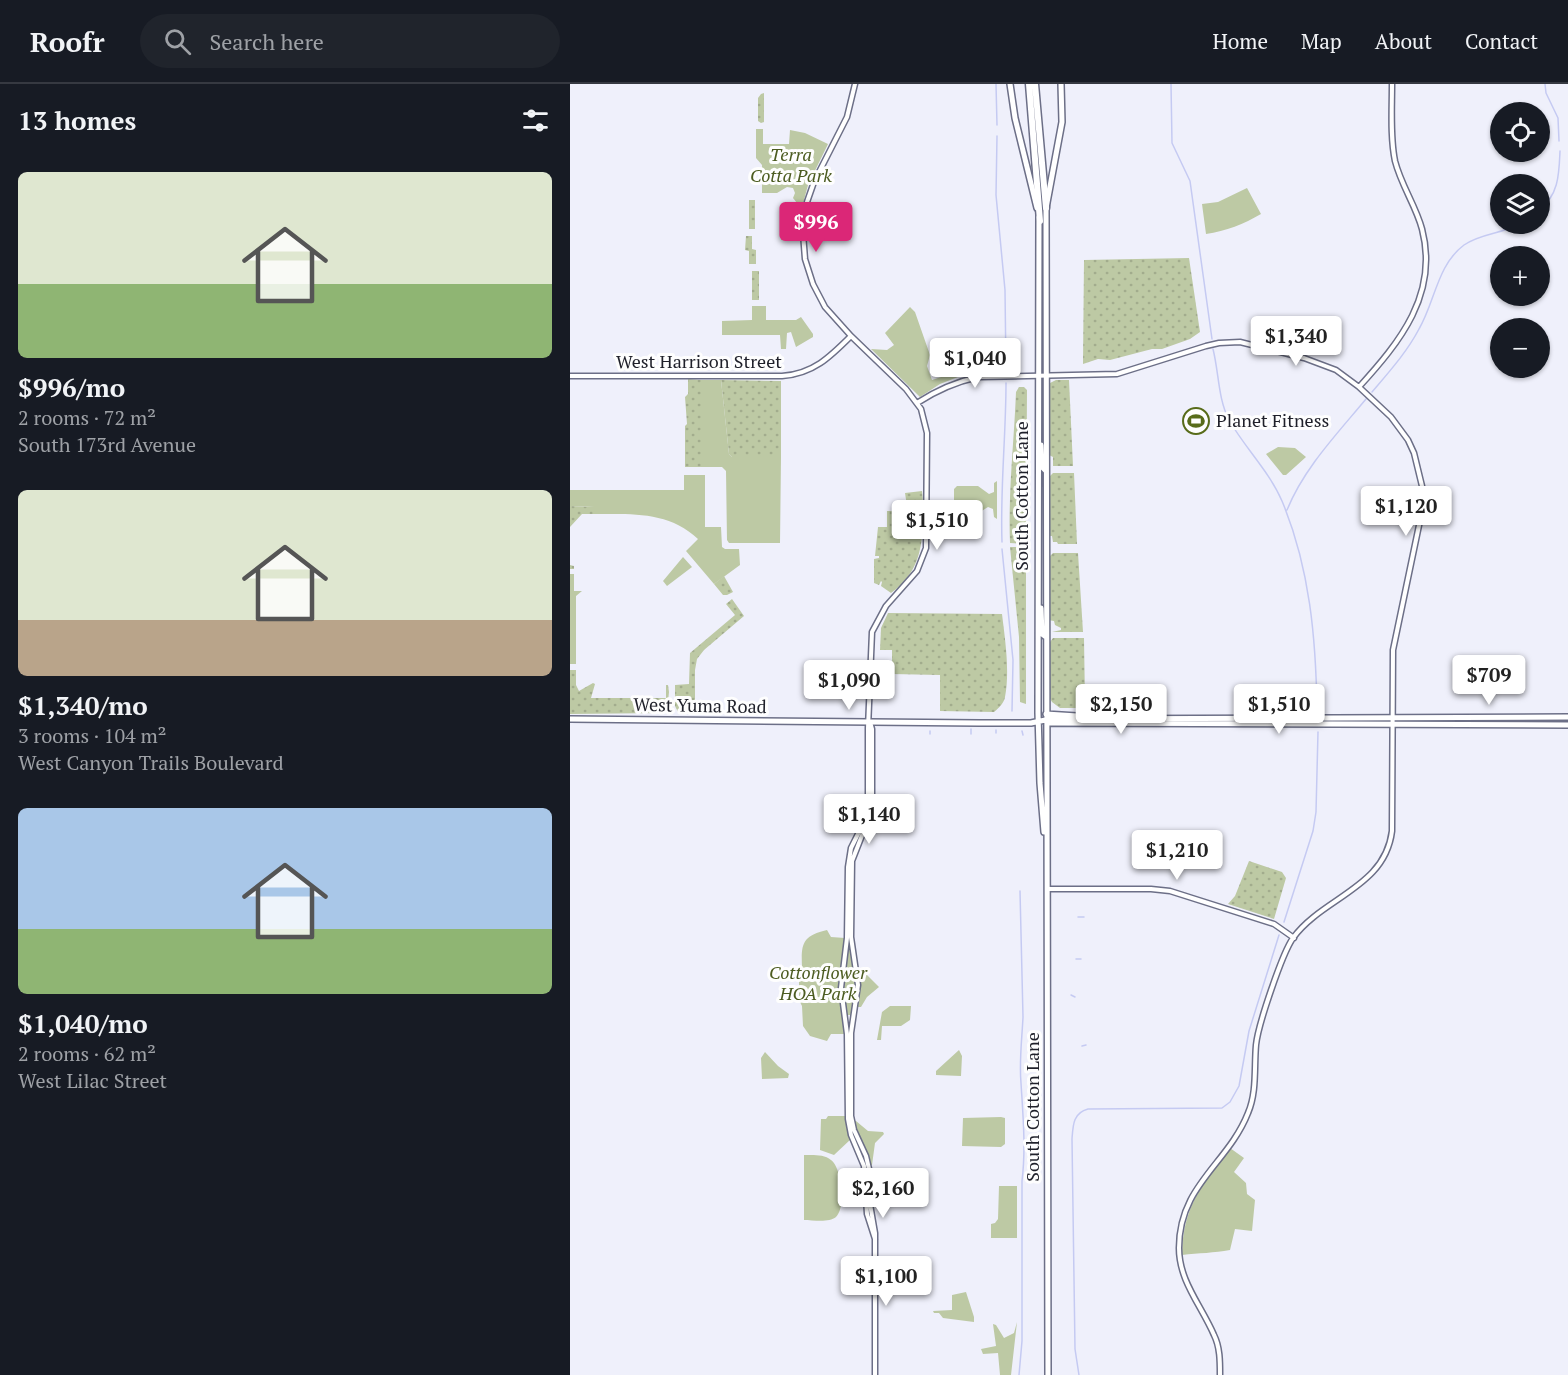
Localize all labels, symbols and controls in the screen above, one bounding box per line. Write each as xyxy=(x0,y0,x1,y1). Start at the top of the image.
search box xyxy=(140,14,560,68)
text: Roofr xyxy=(30,23,104,60)
icon: search xyxy=(161,25,194,58)
text: Search here xyxy=(209,27,324,56)
text: Home xyxy=(1212,27,1268,55)
text: Map xyxy=(1301,27,1342,55)
text: About xyxy=(1375,27,1432,55)
text: Contact xyxy=(1465,27,1538,55)
map controls xyxy=(1490,102,1550,378)
button: locate xyxy=(1490,102,1550,162)
text: 13 homes xyxy=(18,103,136,137)
icon: filters xyxy=(519,104,552,137)
park label: Terra Cotta Park xyxy=(750,142,832,187)
button: layers xyxy=(1490,174,1550,234)
pin: $996 xyxy=(780,202,852,253)
text: $996 xyxy=(793,208,839,235)
icon: home xyxy=(231,211,339,319)
button: + xyxy=(1490,246,1550,306)
pin: $1,340 xyxy=(1247,316,1345,367)
button: − xyxy=(1490,318,1550,378)
text: $1,340 xyxy=(1265,322,1327,349)
pin: $1,040 xyxy=(926,338,1024,389)
text: $1,040 xyxy=(944,344,1006,371)
street label: West Harrison Street xyxy=(616,349,782,373)
text: $996/mo xyxy=(18,370,125,404)
text: 2 rooms · 72 m² xyxy=(18,404,156,431)
sports icon: Planet Fitness xyxy=(1181,406,1211,436)
place label: Planet Fitness xyxy=(1216,408,1329,432)
street label: South Cotton Lane xyxy=(1009,421,1033,571)
text: South 173rd Avenue xyxy=(18,431,196,458)
pin: $1,120 xyxy=(1357,486,1455,537)
text: $1,120 xyxy=(1375,492,1437,519)
pin: $1,510 xyxy=(888,500,986,551)
text: $1,510 xyxy=(906,506,968,533)
icon: home xyxy=(231,529,339,637)
pin: $709 xyxy=(1453,655,1525,706)
pin: $1,090 xyxy=(800,660,898,711)
text: $709 xyxy=(1466,661,1512,688)
text: $1,090 xyxy=(818,666,880,693)
pin: $2,150 xyxy=(1072,684,1170,735)
pin: $1,510 xyxy=(1230,684,1328,735)
text: $1,340/mo xyxy=(18,688,148,722)
text: $2,150 xyxy=(1090,690,1152,717)
text: $1,510 xyxy=(1248,690,1310,717)
street label: West Yuma Road xyxy=(633,692,767,718)
text: 3 rooms · 104 m² xyxy=(18,722,166,749)
text: West Canyon Trails Boulevard xyxy=(18,749,283,776)
pin: $1,140 xyxy=(820,794,918,845)
text: $1,140 xyxy=(838,800,900,827)
pin: $1,210 xyxy=(1128,830,1226,881)
text: $1,210 xyxy=(1146,836,1208,863)
icon: home xyxy=(231,847,339,955)
park label: Cottonflower HOA Park xyxy=(769,960,868,1005)
text: $1,040/mo xyxy=(18,1006,148,1040)
street label: South Cotton Lane xyxy=(1020,1032,1044,1182)
text: 2 rooms · 62 m² xyxy=(18,1040,156,1067)
text: West Lilac Street xyxy=(18,1067,167,1094)
pin: $2,160 xyxy=(834,1168,932,1219)
text: $2,160 xyxy=(852,1174,914,1201)
pin: $1,100 xyxy=(837,1256,935,1307)
text: $1,100 xyxy=(855,1262,917,1289)

